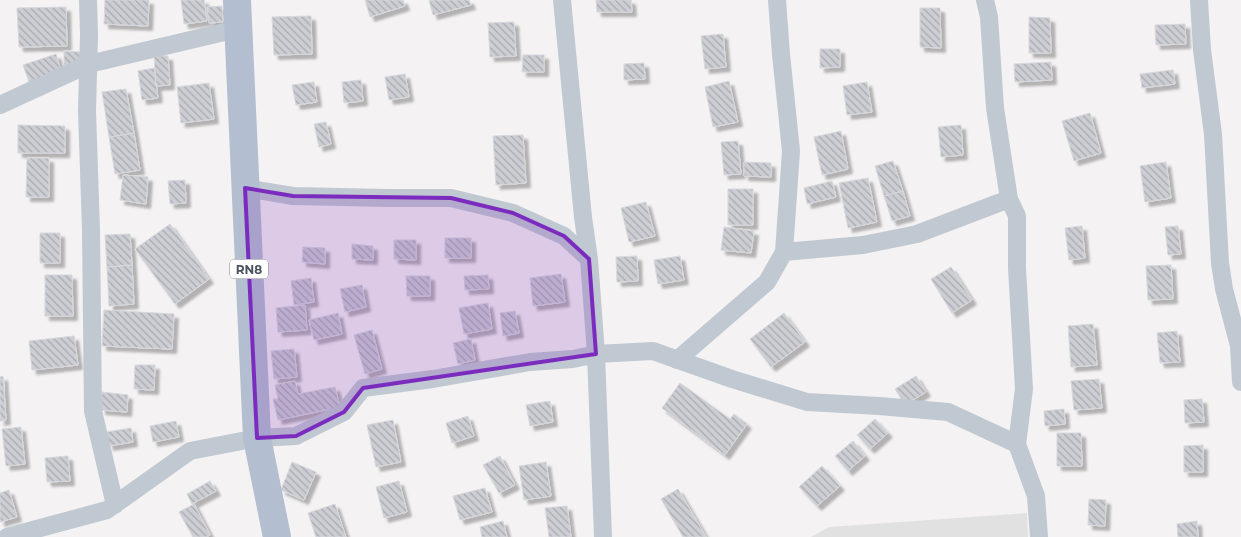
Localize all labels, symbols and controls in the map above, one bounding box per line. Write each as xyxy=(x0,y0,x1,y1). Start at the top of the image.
road number: RN8 xyxy=(230,260,268,278)

